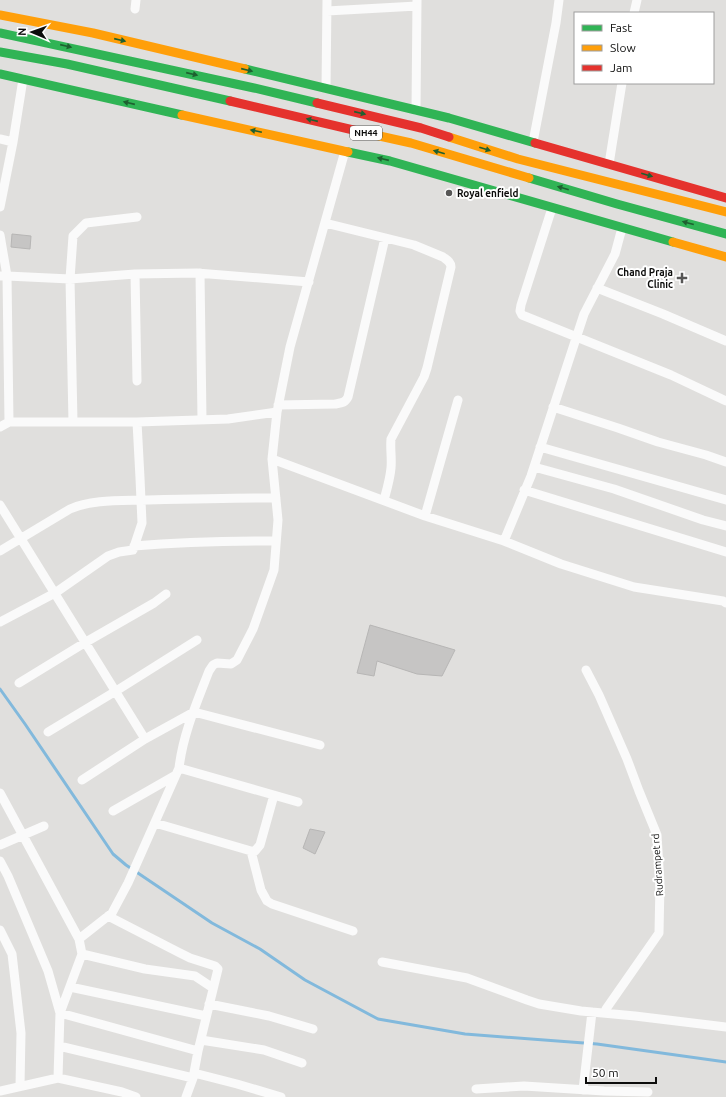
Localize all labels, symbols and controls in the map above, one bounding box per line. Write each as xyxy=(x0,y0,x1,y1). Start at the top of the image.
north arrow xyxy=(12,12,52,52)
legend xyxy=(574,12,714,84)
text: Fast xyxy=(610,21,632,34)
text: N xyxy=(16,27,28,36)
one-way arrow xyxy=(114,37,127,43)
text: Slow xyxy=(610,41,636,54)
one-way arrow xyxy=(59,44,72,50)
text: Jam xyxy=(610,61,632,74)
one-way arrow xyxy=(241,67,253,73)
one-way arrow xyxy=(186,72,199,78)
one-way arrow xyxy=(123,99,135,105)
one-way arrow xyxy=(354,111,366,117)
one-way arrow xyxy=(306,117,319,123)
road number: NH44 xyxy=(350,126,382,140)
one-way arrow xyxy=(250,127,262,133)
one-way arrow xyxy=(479,146,491,152)
one-way arrow xyxy=(432,149,444,155)
one-way arrow xyxy=(377,156,389,162)
one-way arrow xyxy=(641,172,653,178)
one-way arrow xyxy=(557,185,569,191)
marker: Royal enfield xyxy=(444,188,454,198)
place label: Royal enfield xyxy=(457,188,519,199)
one-way arrow xyxy=(682,220,695,226)
place label: Chand Praja Clinic xyxy=(617,267,673,290)
marker: Chand Praja Clinic xyxy=(676,272,688,284)
street label: Rudrampet rd xyxy=(650,833,665,897)
scale bar xyxy=(586,1059,656,1085)
text: 50 m xyxy=(592,1066,619,1079)

